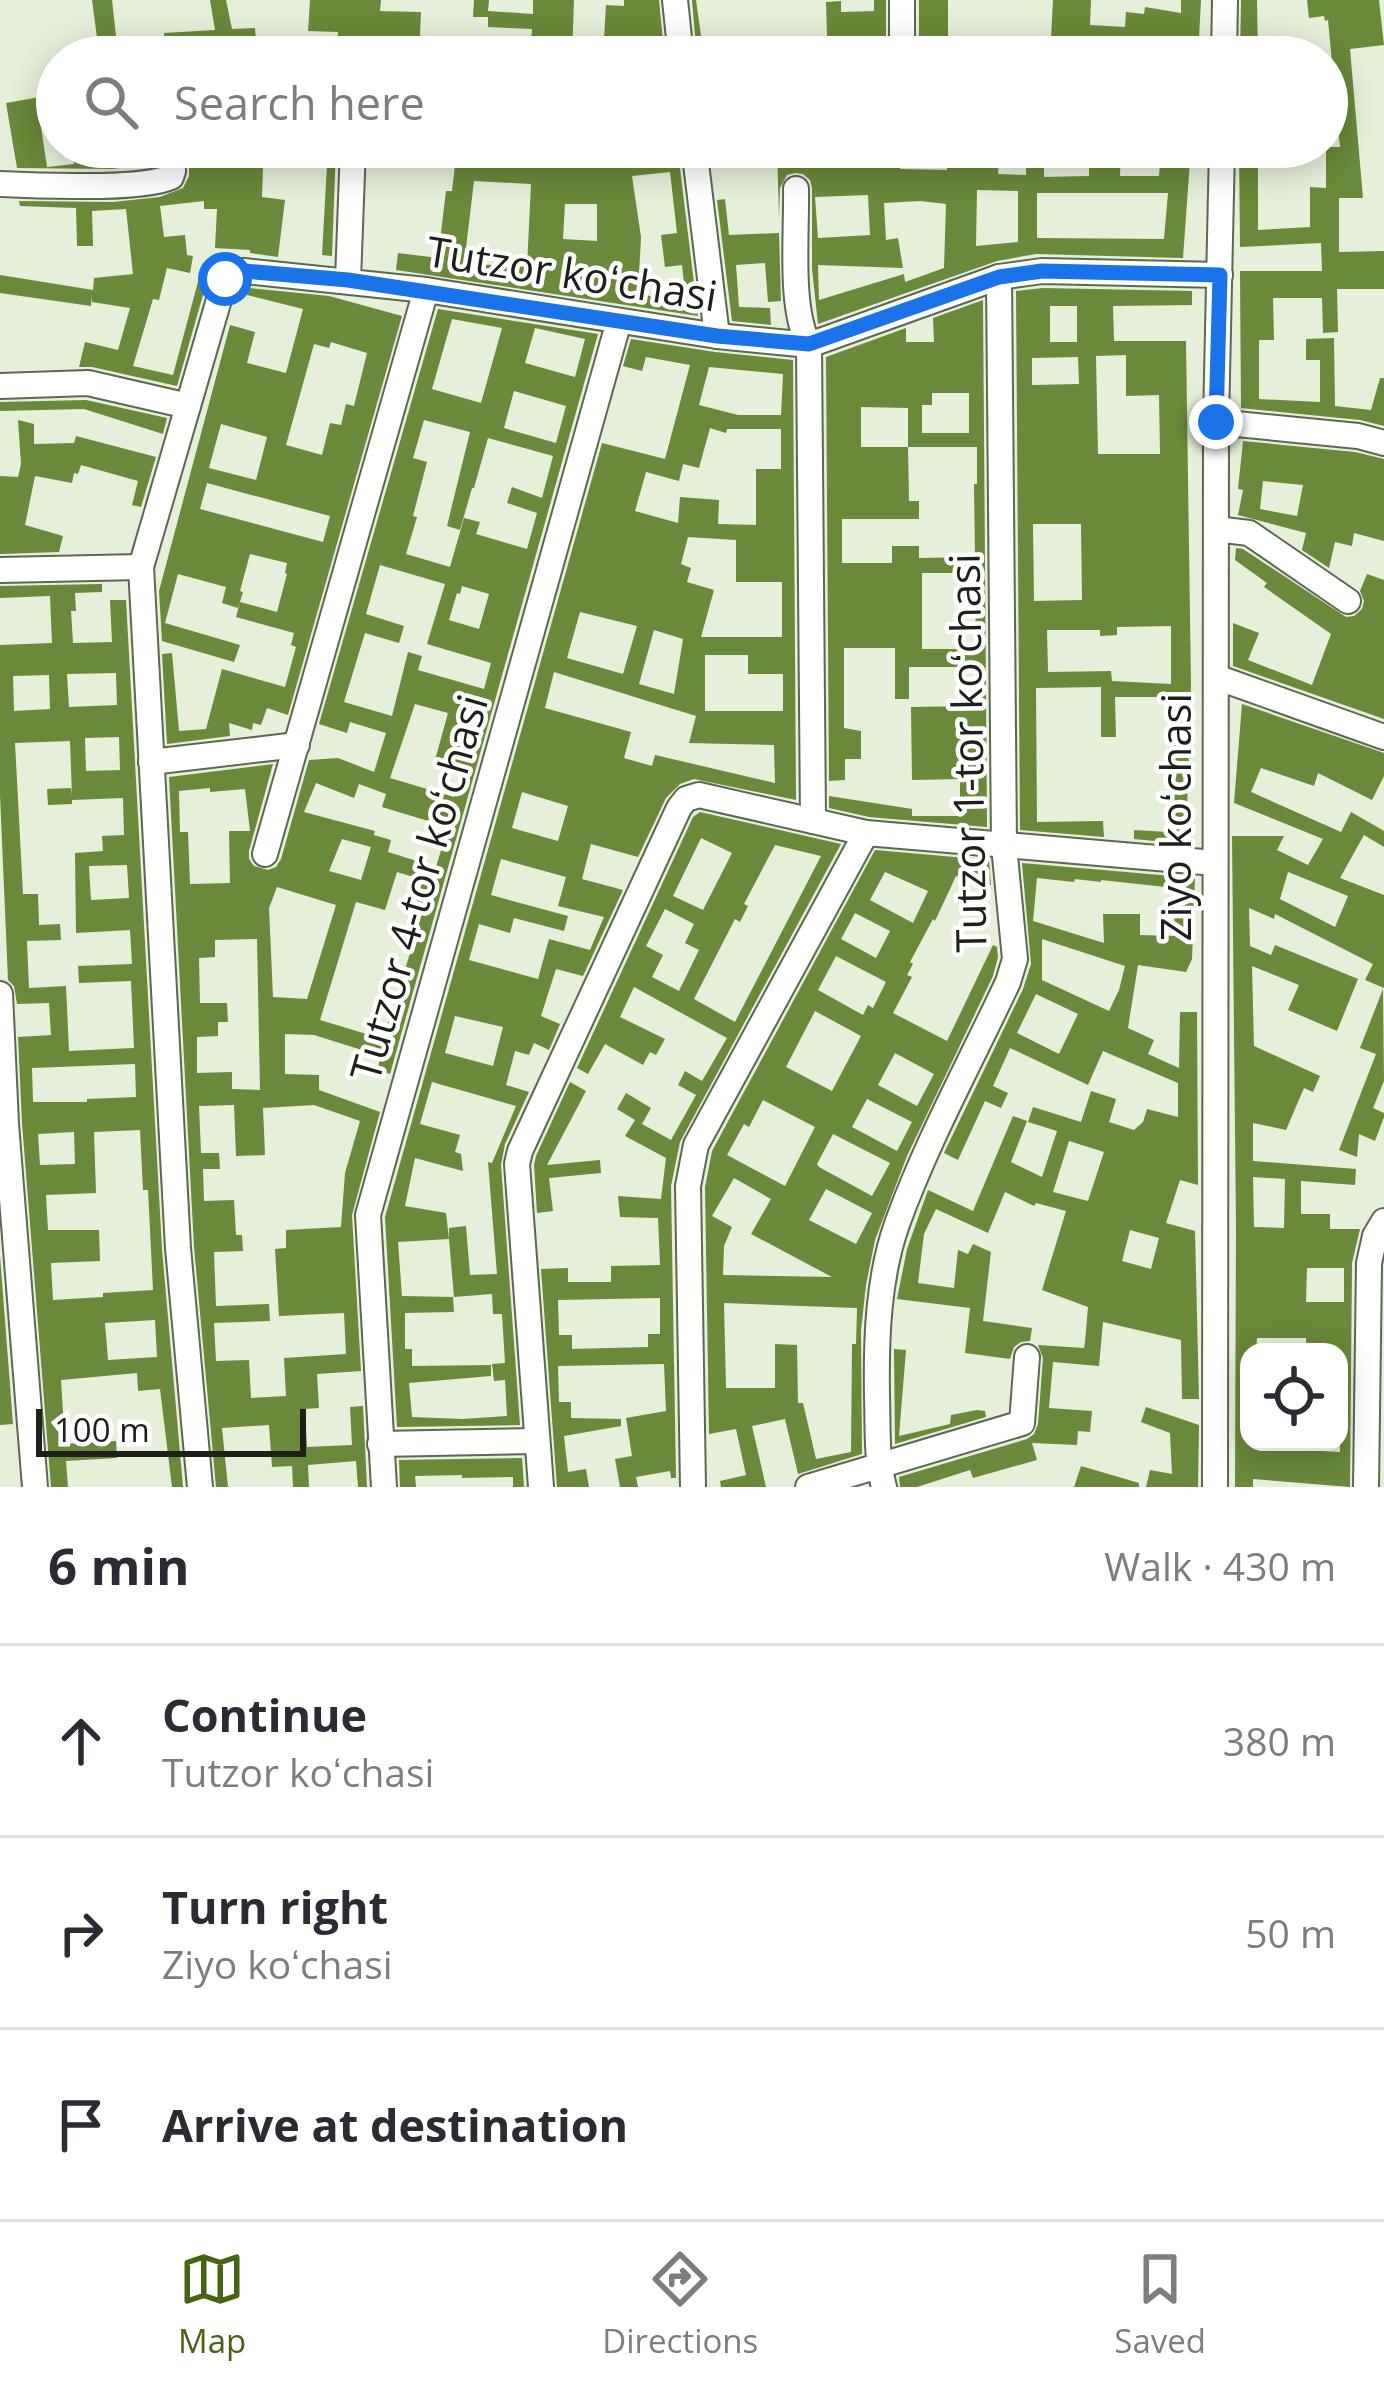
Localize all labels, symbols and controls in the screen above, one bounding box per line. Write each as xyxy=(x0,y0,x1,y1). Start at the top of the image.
search box xyxy=(36,36,1348,168)
icon: search xyxy=(78,69,144,135)
text: Search here xyxy=(174,72,425,133)
street label: Tutzor koʻchasi xyxy=(423,221,722,324)
route start xyxy=(198,252,252,306)
route end xyxy=(1189,395,1243,449)
street label: Tutzor 1-tor koʻchasi xyxy=(935,553,998,953)
street label: Tutzor 4-tor koʻchasi xyxy=(335,688,500,1087)
street label: Ziyo koʻchasi xyxy=(1146,693,1203,941)
map controls xyxy=(1240,1343,1348,1451)
button: locate xyxy=(1240,1343,1348,1451)
scale bar xyxy=(36,1403,306,1456)
text: 100 m xyxy=(54,1407,150,1452)
text: 6 min xyxy=(48,1530,190,1600)
text: Walk · 430 m xyxy=(1104,1539,1336,1592)
text: Continue xyxy=(162,1684,367,1745)
icon: ahead xyxy=(48,1708,114,1774)
text: 380 m xyxy=(1223,1714,1336,1767)
text: Tutzor koʻchasi xyxy=(162,1745,434,1798)
text: Turn right xyxy=(162,1876,388,1937)
icon: right xyxy=(48,1900,114,1966)
text: 50 m xyxy=(1245,1906,1336,1959)
text: Ziyo koʻchasi xyxy=(162,1937,393,1990)
icon: arrive xyxy=(48,2092,114,2158)
text: Arrive at destination xyxy=(162,2094,628,2155)
tab: Map xyxy=(178,2246,246,2363)
tab: Directions xyxy=(602,2246,758,2363)
tab: Saved xyxy=(1114,2246,1206,2363)

